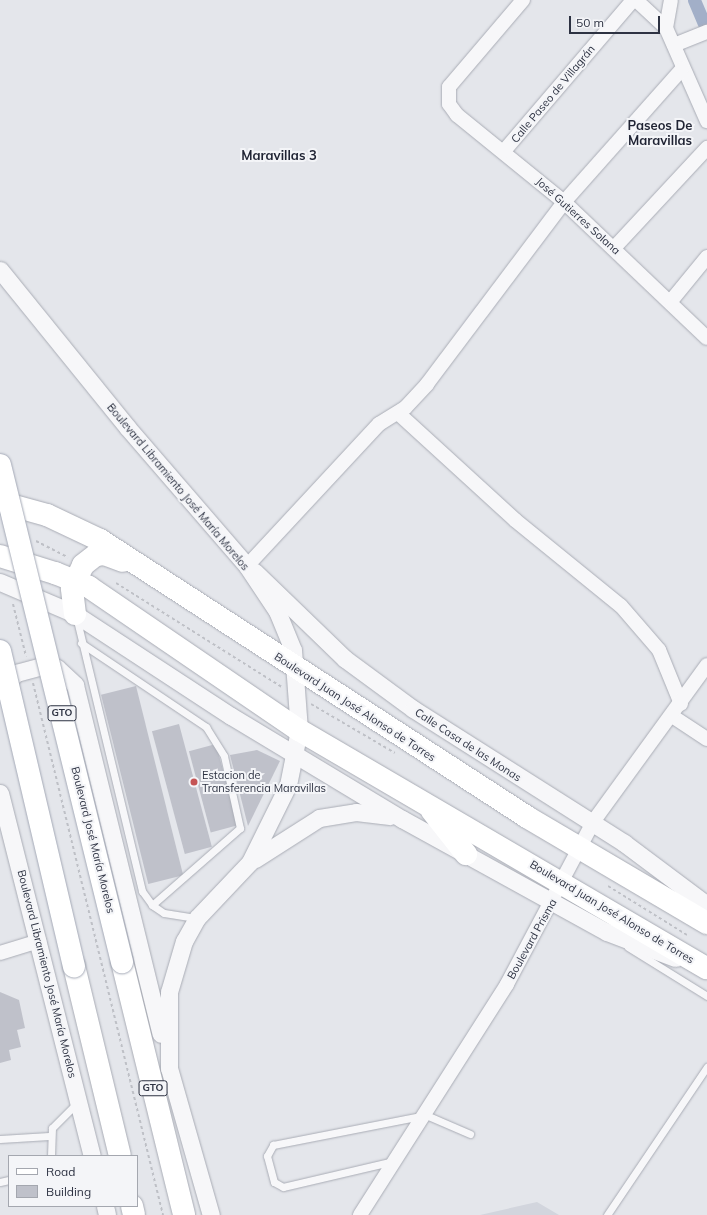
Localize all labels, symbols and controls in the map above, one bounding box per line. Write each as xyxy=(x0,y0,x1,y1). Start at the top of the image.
scale bar xyxy=(571,8,662,34)
text: 50 m xyxy=(576,15,604,30)
street label: Calle Paseo de Villagrán xyxy=(508,42,598,146)
district label: Paseos De Maravillas xyxy=(628,118,692,149)
district label: Maravillas 3 xyxy=(241,147,317,163)
street label: José Gutierres Solana xyxy=(533,175,623,257)
street label: Boulevard Libramiento José María Morelos xyxy=(104,401,252,573)
street label: Boulevard Juan José Alonso de Torres xyxy=(272,650,438,764)
road number: GTO xyxy=(47,705,77,721)
street label: Calle Casa de las Monas xyxy=(412,706,524,784)
street label: Boulevard José María Morelos xyxy=(68,765,118,915)
place label: Estacion de Transferencia Maravillas xyxy=(202,769,326,795)
marker: Estacion de Transferencia Maravillas xyxy=(189,777,199,787)
street label: Boulevard Juan José Alonso de Torres xyxy=(527,858,697,966)
street label: Boulevard Libramiento José María Morelos xyxy=(15,869,79,1079)
street label: Boulevard Prisma xyxy=(504,897,560,981)
road number: GTO xyxy=(138,1080,168,1096)
legend xyxy=(8,1155,138,1207)
text: Road xyxy=(46,1164,75,1179)
text: Building xyxy=(46,1184,91,1199)

